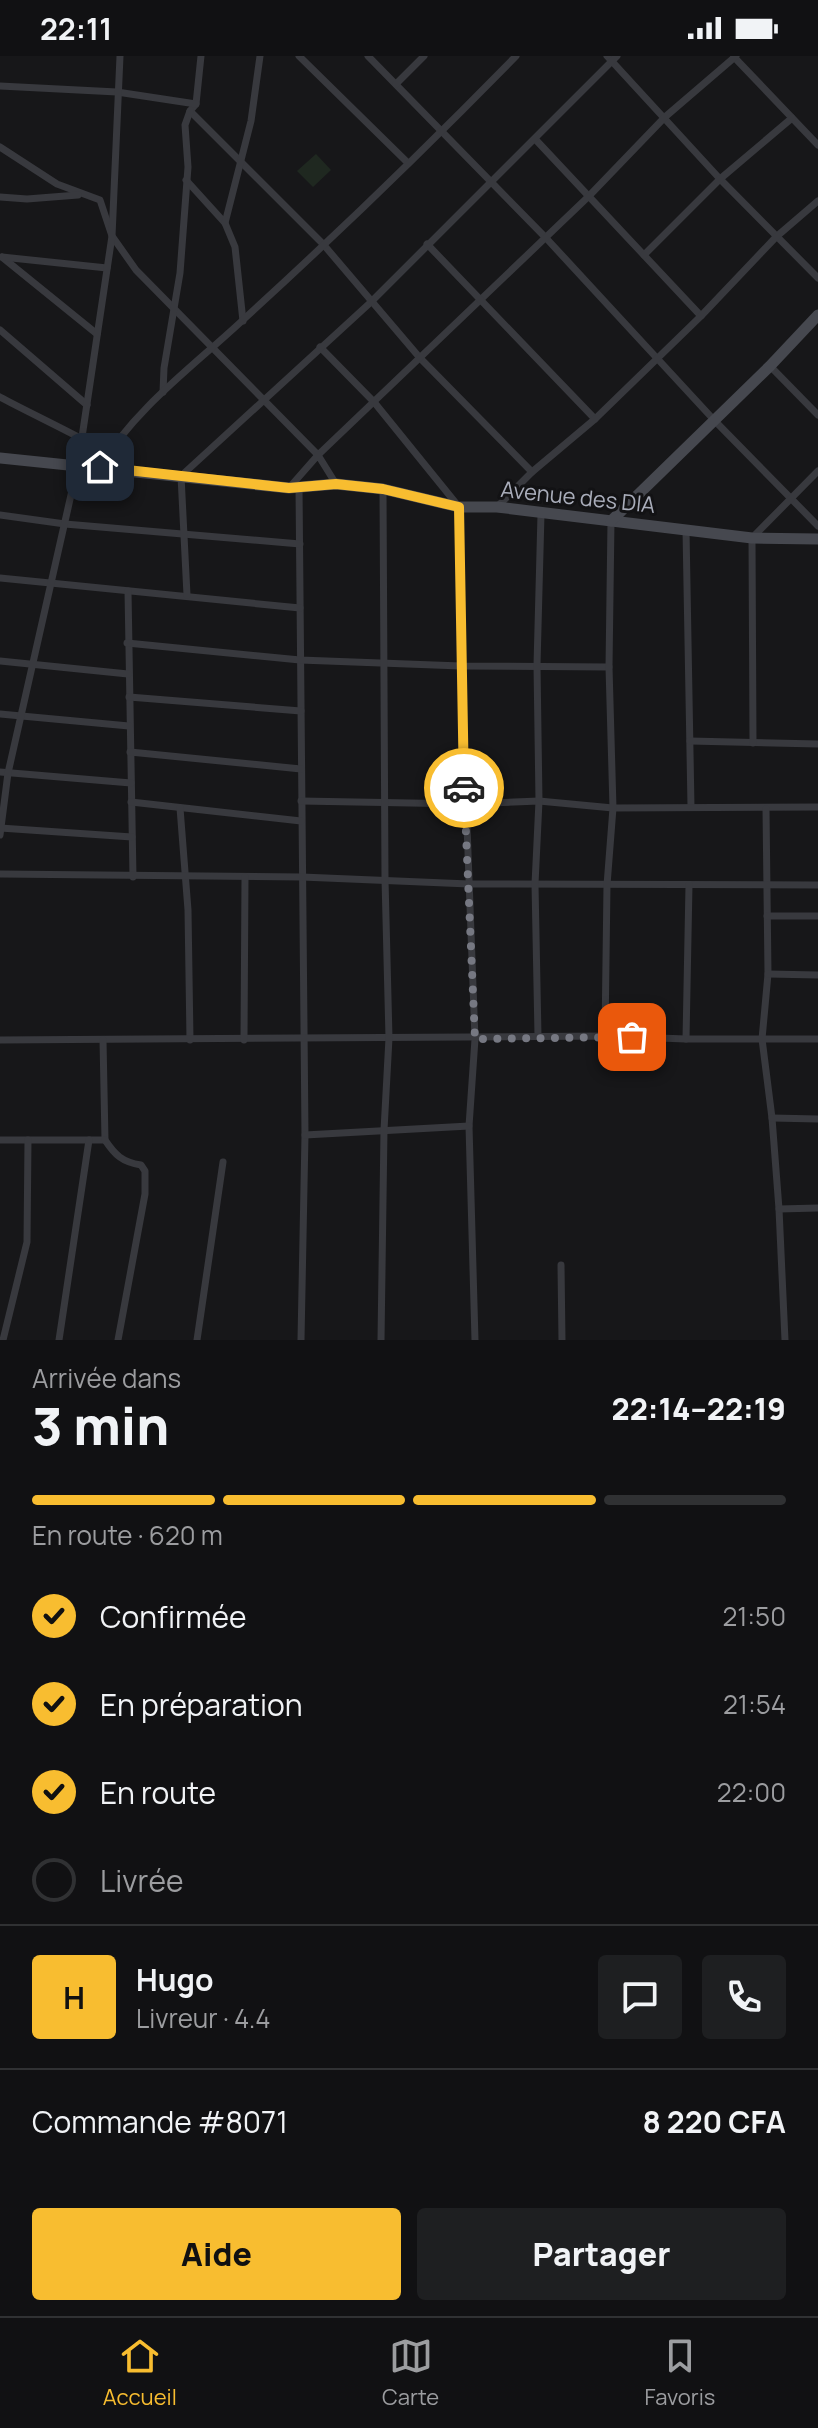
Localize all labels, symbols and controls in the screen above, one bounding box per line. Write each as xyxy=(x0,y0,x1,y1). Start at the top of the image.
text: 22:11 xyxy=(40,8,112,49)
pin xyxy=(66,433,134,501)
icon: home xyxy=(78,445,122,489)
street label: Avenue des DIA xyxy=(499,474,657,520)
courier xyxy=(424,748,504,828)
icon: car xyxy=(442,766,486,810)
pin xyxy=(598,1003,666,1071)
icon: bag xyxy=(610,1015,654,1059)
text: Arrivée dans xyxy=(32,1360,181,1396)
text: 22:14–22:19 xyxy=(612,1388,786,1429)
text: 3 min xyxy=(32,1390,169,1461)
text: En route · 620 m xyxy=(32,1517,223,1553)
icon: check xyxy=(32,1594,76,1638)
text: Confirmée xyxy=(100,1596,246,1637)
text: 21:50 xyxy=(722,1598,786,1634)
icon: check xyxy=(32,1682,76,1726)
text: En préparation xyxy=(100,1684,302,1725)
text: 21:54 xyxy=(723,1686,786,1722)
icon: check xyxy=(32,1770,76,1814)
text: En route xyxy=(100,1772,216,1813)
text: 22:00 xyxy=(717,1774,786,1810)
text: Livrée xyxy=(100,1860,183,1901)
button: chat xyxy=(598,1955,682,2039)
button: phone xyxy=(702,1955,786,2039)
text: Hugo xyxy=(136,1959,213,2000)
text: H xyxy=(63,1977,85,2018)
text: Livreur · 4.4 xyxy=(136,2000,271,2036)
text: Commande #8071 xyxy=(32,2101,288,2142)
text: 8 220 CFA xyxy=(642,2101,786,2142)
button: Aide xyxy=(32,2208,401,2300)
button: Partager xyxy=(417,2208,786,2300)
tab: Accueil xyxy=(103,2334,177,2412)
tab: Carte xyxy=(382,2334,439,2412)
tab: Favoris xyxy=(645,2334,715,2412)

